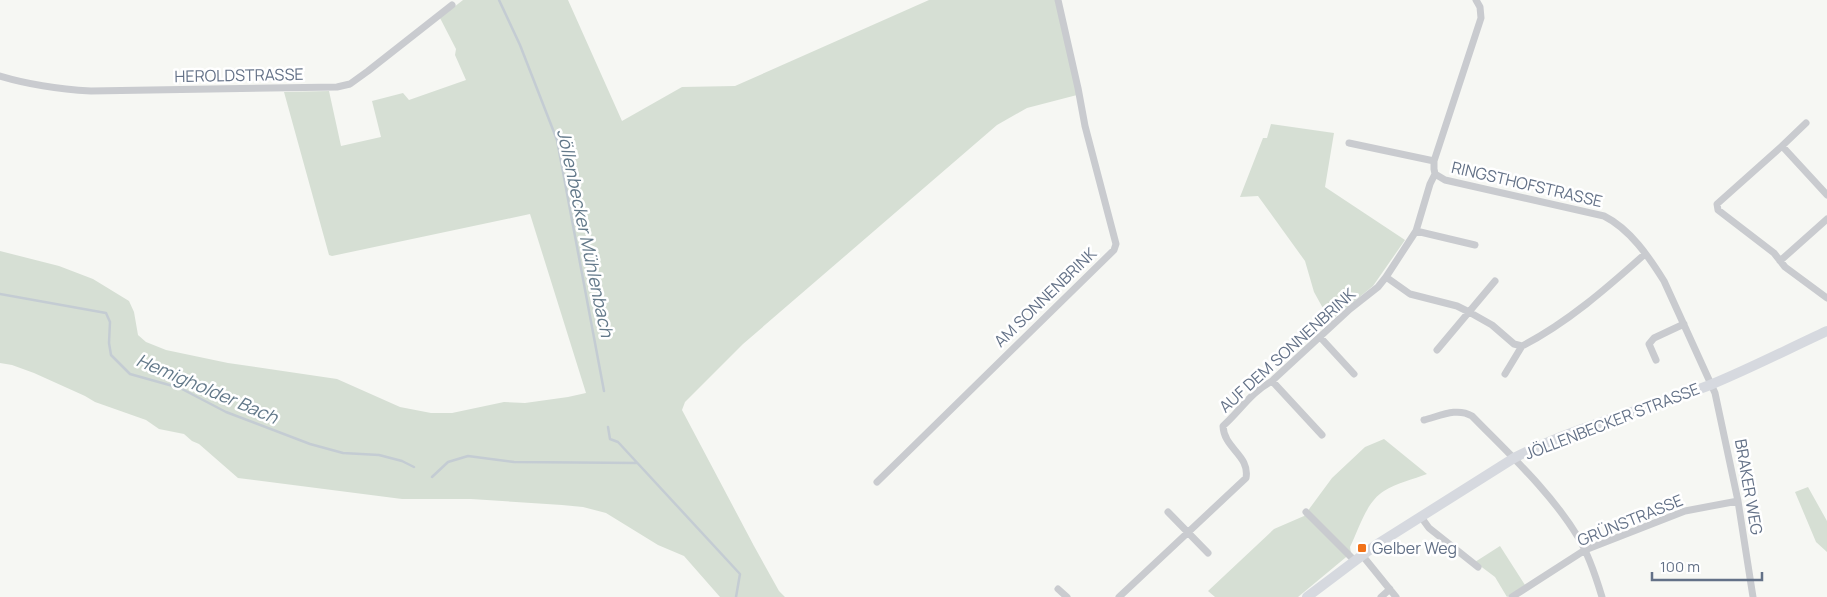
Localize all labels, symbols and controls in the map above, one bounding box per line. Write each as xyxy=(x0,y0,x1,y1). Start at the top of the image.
street label: HEROLDSTRASSE xyxy=(174,63,304,87)
water label: Jöllenbecker Mühlenbach xyxy=(552,127,620,340)
street label: RINGSTHOFSTRASSE xyxy=(1449,156,1605,212)
street label: AM SONNENBRINK xyxy=(989,242,1101,352)
street label: AUF DEM SONNENBRINK xyxy=(1214,283,1360,417)
water label: Hemigholder Bach xyxy=(133,347,283,429)
street label: JÖLLENBECKER STRASSE xyxy=(1521,377,1703,465)
street label: BRAKER WEG xyxy=(1730,437,1768,537)
street label: GRÜNSTRASSE xyxy=(1574,489,1686,551)
place label: Gelber Weg xyxy=(1372,537,1457,559)
marker: Gelber Weg xyxy=(1356,542,1368,554)
scale bar xyxy=(1652,550,1762,582)
text: 100 m xyxy=(1660,556,1700,577)

